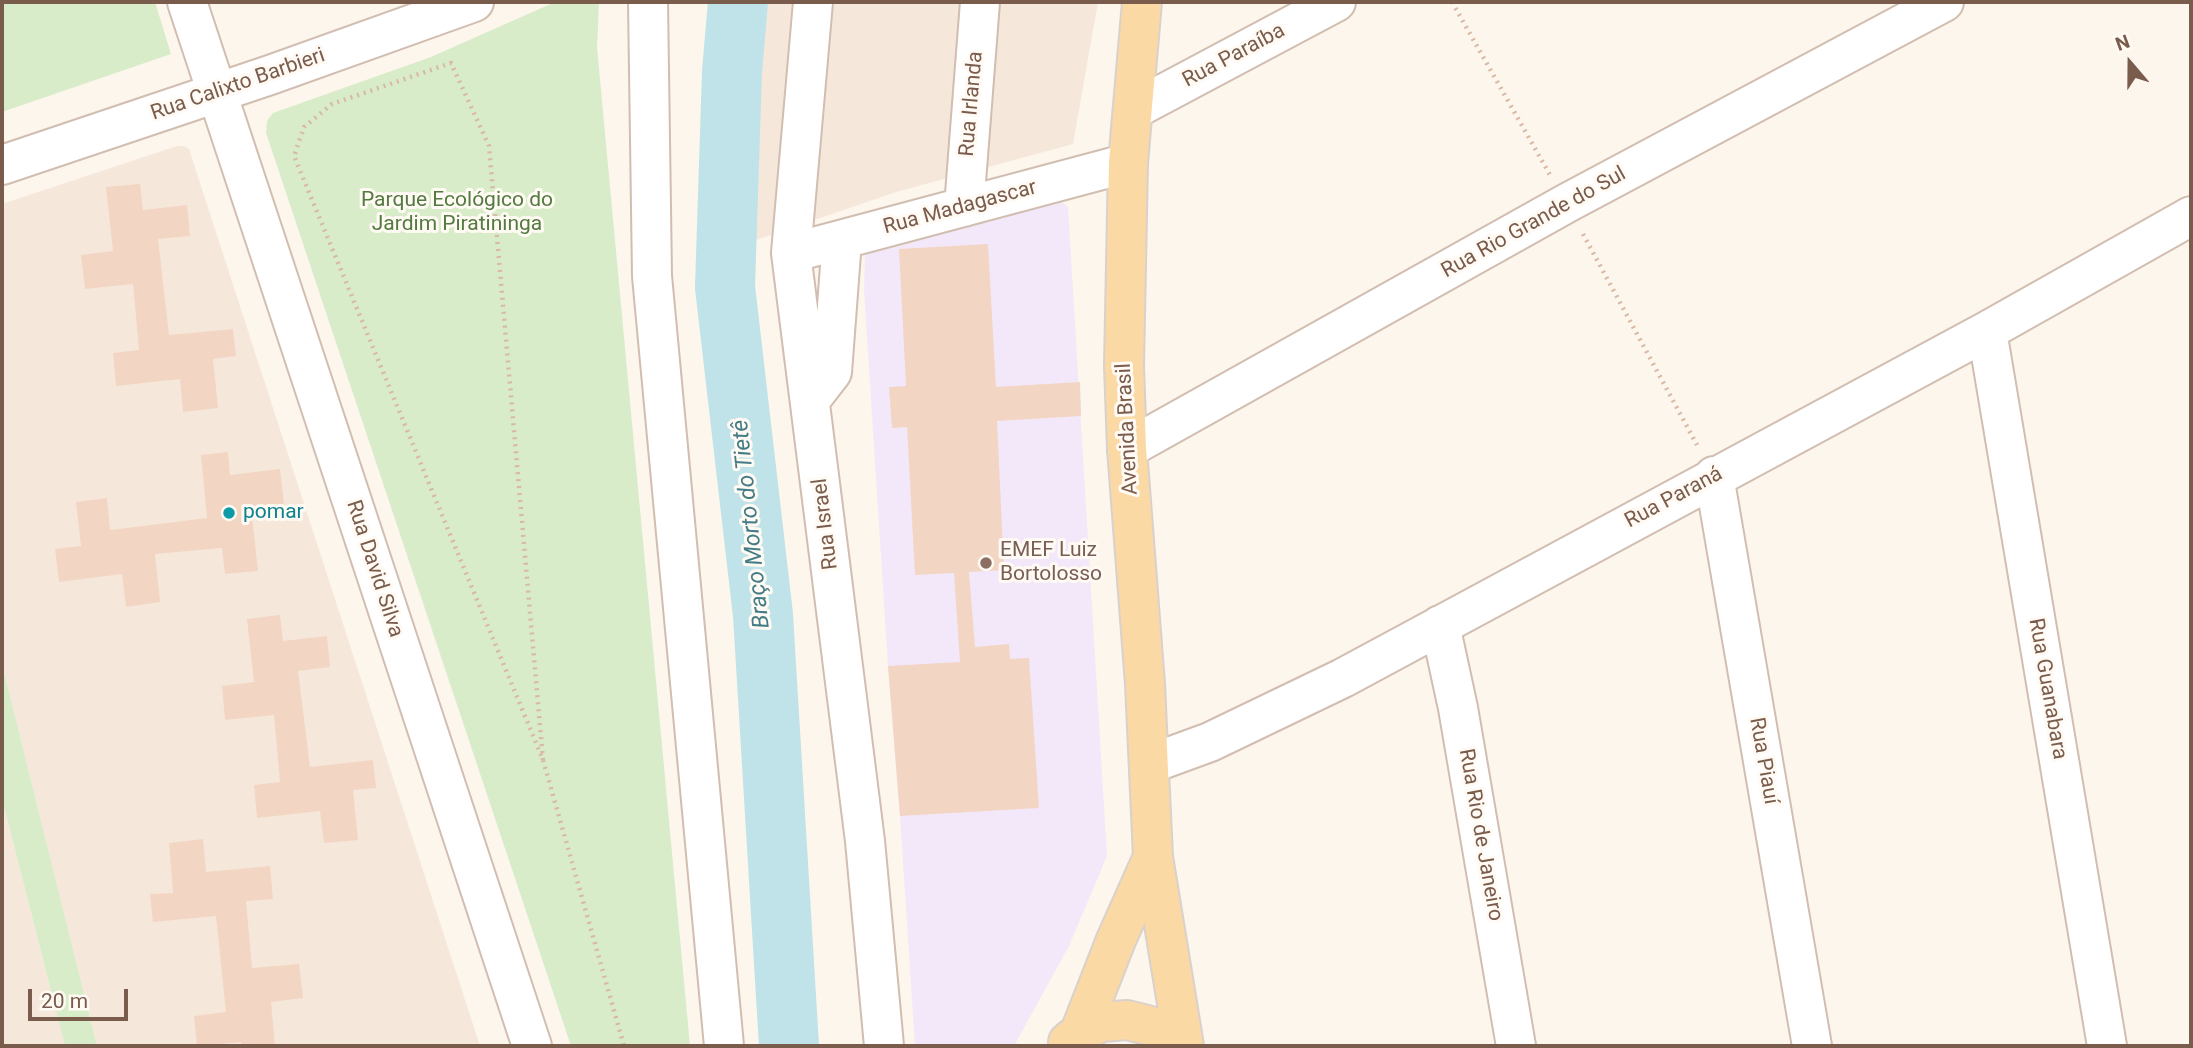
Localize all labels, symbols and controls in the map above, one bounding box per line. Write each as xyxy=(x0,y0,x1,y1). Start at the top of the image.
street label: Rua Paraíba xyxy=(1179,19,1289,93)
north arrow xyxy=(2095,28,2165,98)
text: N xyxy=(2112,30,2133,56)
street label: Rua Calixto Barbieri xyxy=(148,43,328,127)
street label: Rua Irlanda xyxy=(955,50,989,158)
street label: Rua Rio Grande do Sul xyxy=(1437,162,1631,284)
street label: Rua Madagascar xyxy=(881,175,1039,241)
park label: Parque Ecológico do Jardim Piratininga xyxy=(361,188,553,238)
street label: Avenida Brasil xyxy=(1112,363,1144,495)
water label: Braço Morto do Tietê xyxy=(727,418,777,630)
street label: Rua Paraná xyxy=(1621,462,1727,534)
street label: Rua Israel xyxy=(808,477,844,571)
street label: Rua David Silva xyxy=(340,497,408,641)
place label: pomar xyxy=(243,500,304,526)
marker: pomar xyxy=(221,505,237,521)
place label: EMEF Luiz Bortolosso xyxy=(1000,538,1102,588)
marker: EMEF Luiz Bortolosso xyxy=(978,555,994,571)
street label: Rua Guanabara xyxy=(2022,616,2072,762)
street label: Rua Piauí xyxy=(1743,716,1783,806)
street label: Rua Rio de Janeiro xyxy=(1452,747,1508,923)
scale bar xyxy=(32,974,131,1018)
text: 20 m xyxy=(41,989,88,1013)

